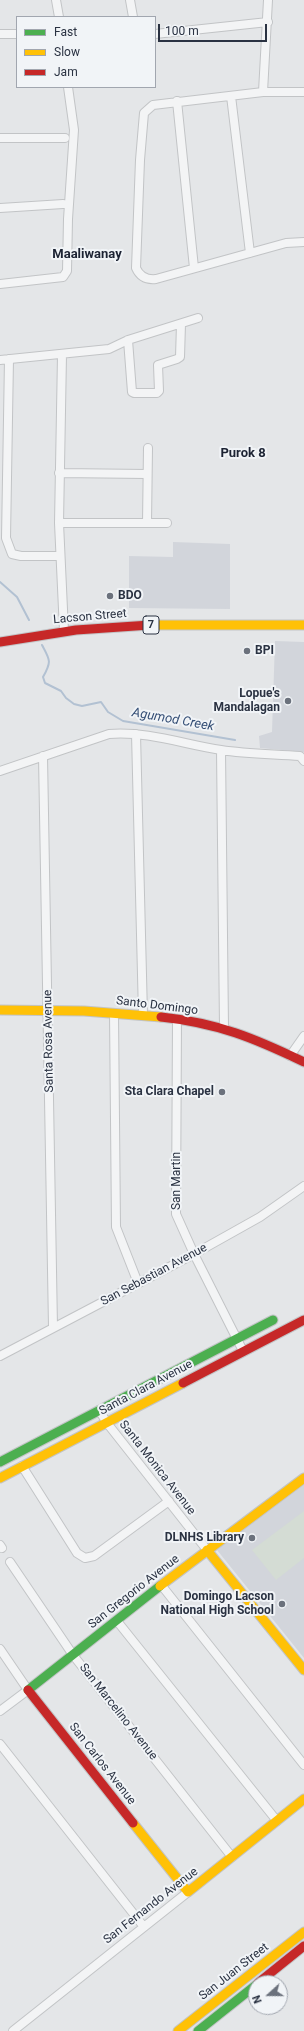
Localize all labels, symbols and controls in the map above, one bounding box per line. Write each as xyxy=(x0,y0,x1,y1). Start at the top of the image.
legend xyxy=(16,16,156,88)
scale bar xyxy=(160,16,269,42)
text: 100 m xyxy=(165,24,199,38)
text: Fast xyxy=(54,25,77,39)
text: Slow xyxy=(54,45,80,59)
text: Jam xyxy=(54,65,78,79)
district label: Maaliwanay xyxy=(52,247,122,263)
district label: Purok 8 xyxy=(220,446,266,462)
place label: BDO xyxy=(118,589,142,603)
marker: BDO xyxy=(105,591,115,601)
street label: Lacson Street xyxy=(53,607,127,627)
road number: 7 xyxy=(143,616,159,634)
place label: BPI xyxy=(255,644,274,658)
marker: BPI xyxy=(242,646,252,656)
place label: Lopue's Mandalagan xyxy=(214,687,280,715)
marker: Lopue's Mandalagan xyxy=(283,696,293,706)
water label: Agumod Creek xyxy=(131,705,215,735)
street label: Santa Rosa Avenue xyxy=(41,989,57,1093)
street label: Santo Domingo xyxy=(115,994,199,1018)
place label: Sta Clara Chapel xyxy=(125,1085,214,1099)
marker: Sta Clara Chapel xyxy=(217,1087,227,1097)
street label: San Martin xyxy=(170,1152,184,1210)
street label: San Sebastian Avenue xyxy=(98,1241,210,1309)
street label: Santa Clara Avenue xyxy=(97,1357,195,1419)
street label: Santa Monica Avenue xyxy=(116,1418,198,1518)
place label: DLNHS Library xyxy=(165,1531,244,1545)
marker: DLNHS Library xyxy=(247,1533,257,1543)
street label: San Gregorio Avenue xyxy=(86,1552,182,1632)
place label: Domingo Lacson National High School xyxy=(161,1590,274,1618)
marker: Domingo Lacson National High School xyxy=(277,1599,287,1609)
street label: San Marcelino Avenue xyxy=(76,1661,160,1763)
street label: San Carlos Avenue xyxy=(66,1720,138,1808)
street label: San Fernando Avenue xyxy=(101,1865,201,1947)
street label: San Juan Street xyxy=(196,1940,272,2004)
north arrow xyxy=(248,1975,288,2015)
text: N xyxy=(250,1993,265,2005)

